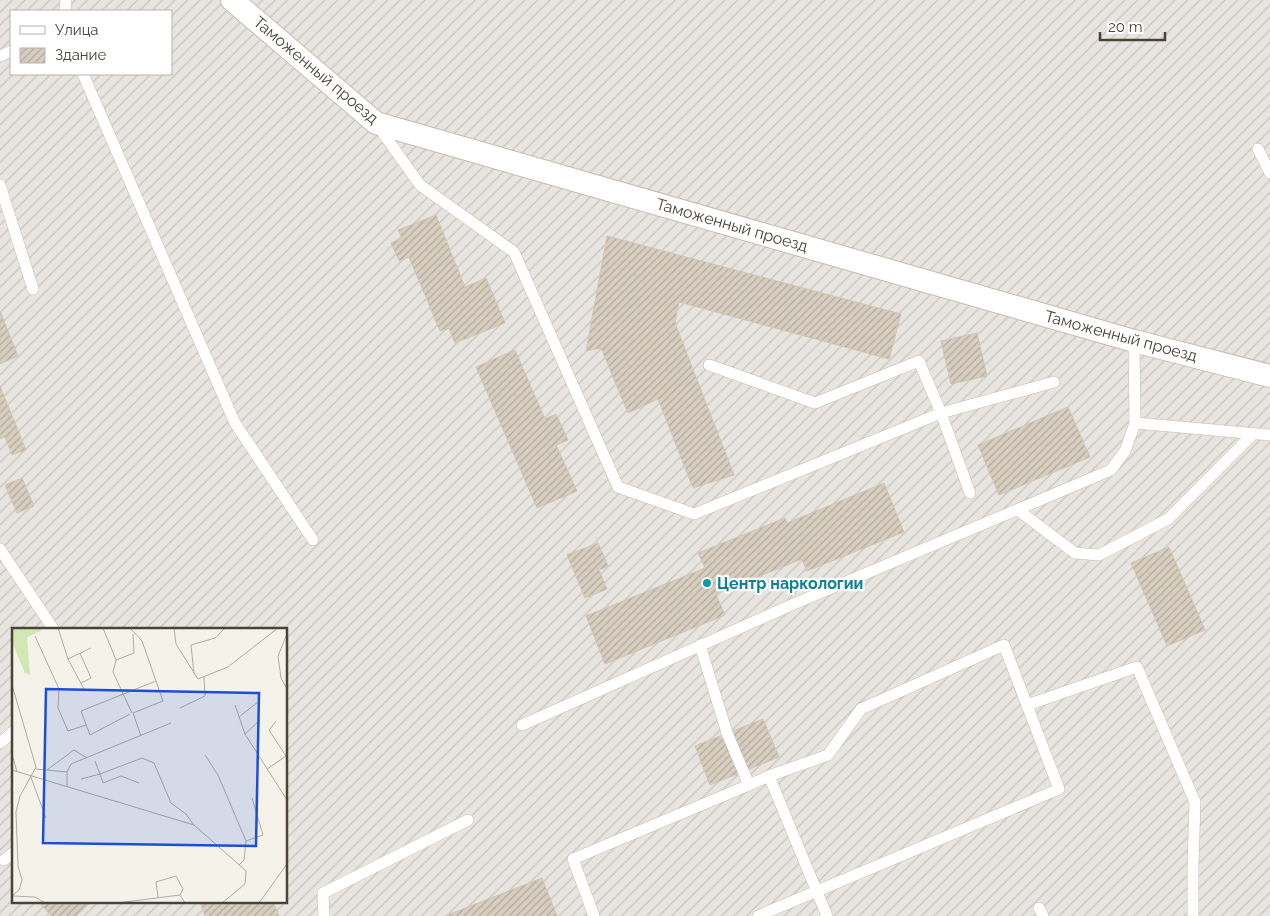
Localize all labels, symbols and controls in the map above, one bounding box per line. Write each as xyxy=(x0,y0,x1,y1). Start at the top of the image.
legend xyxy=(10,10,172,75)
scale bar xyxy=(1100,10,1165,42)
street label: Таможенный проезд xyxy=(250,12,382,128)
text: 20 m xyxy=(1108,18,1143,36)
text: Улица xyxy=(55,21,99,39)
text: Здание xyxy=(55,46,107,64)
street label: Таможенный проезд xyxy=(654,194,810,256)
street label: Таможенный проезд xyxy=(1043,306,1199,366)
place label: Центр наркологии xyxy=(717,574,863,593)
marker: Центр наркологии xyxy=(701,577,713,589)
inset map xyxy=(12,628,288,904)

